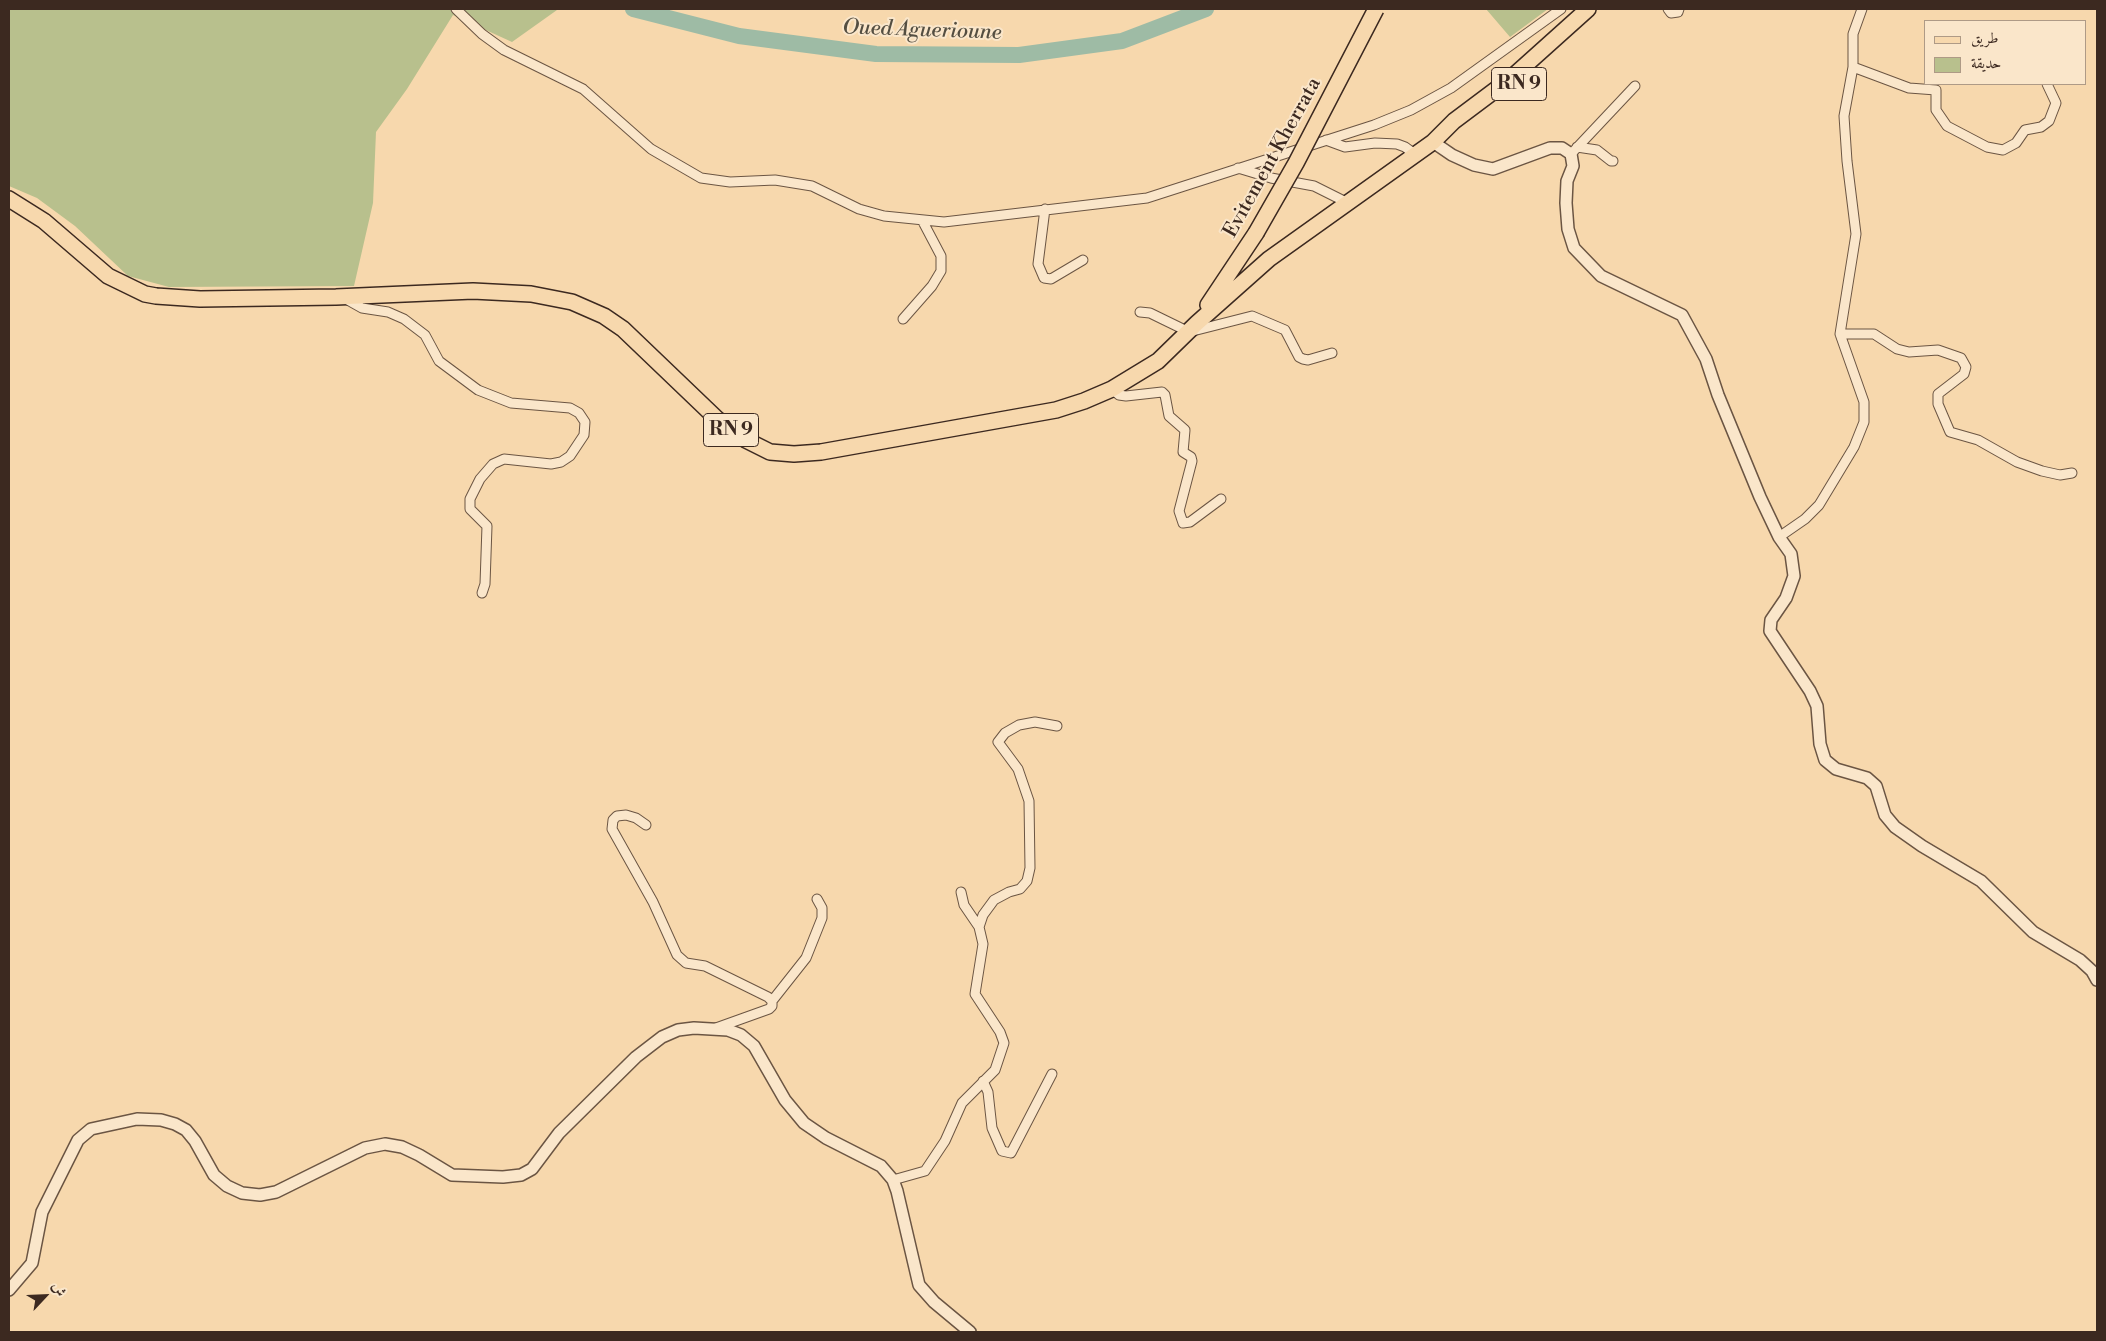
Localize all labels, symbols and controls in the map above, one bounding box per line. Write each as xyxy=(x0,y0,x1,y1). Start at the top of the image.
water label: Oued Aguerioune xyxy=(842,16,1002,46)
legend xyxy=(1924,20,2086,85)
text: طريق xyxy=(1971,29,1998,48)
text: حديقة xyxy=(1971,54,2001,73)
road number: RN 9 xyxy=(1492,68,1546,100)
street label: Evitement Kherrata xyxy=(1219,74,1327,242)
road number: RN 9 xyxy=(704,414,758,446)
north arrow xyxy=(20,1271,70,1321)
text: ش xyxy=(47,1280,70,1300)

